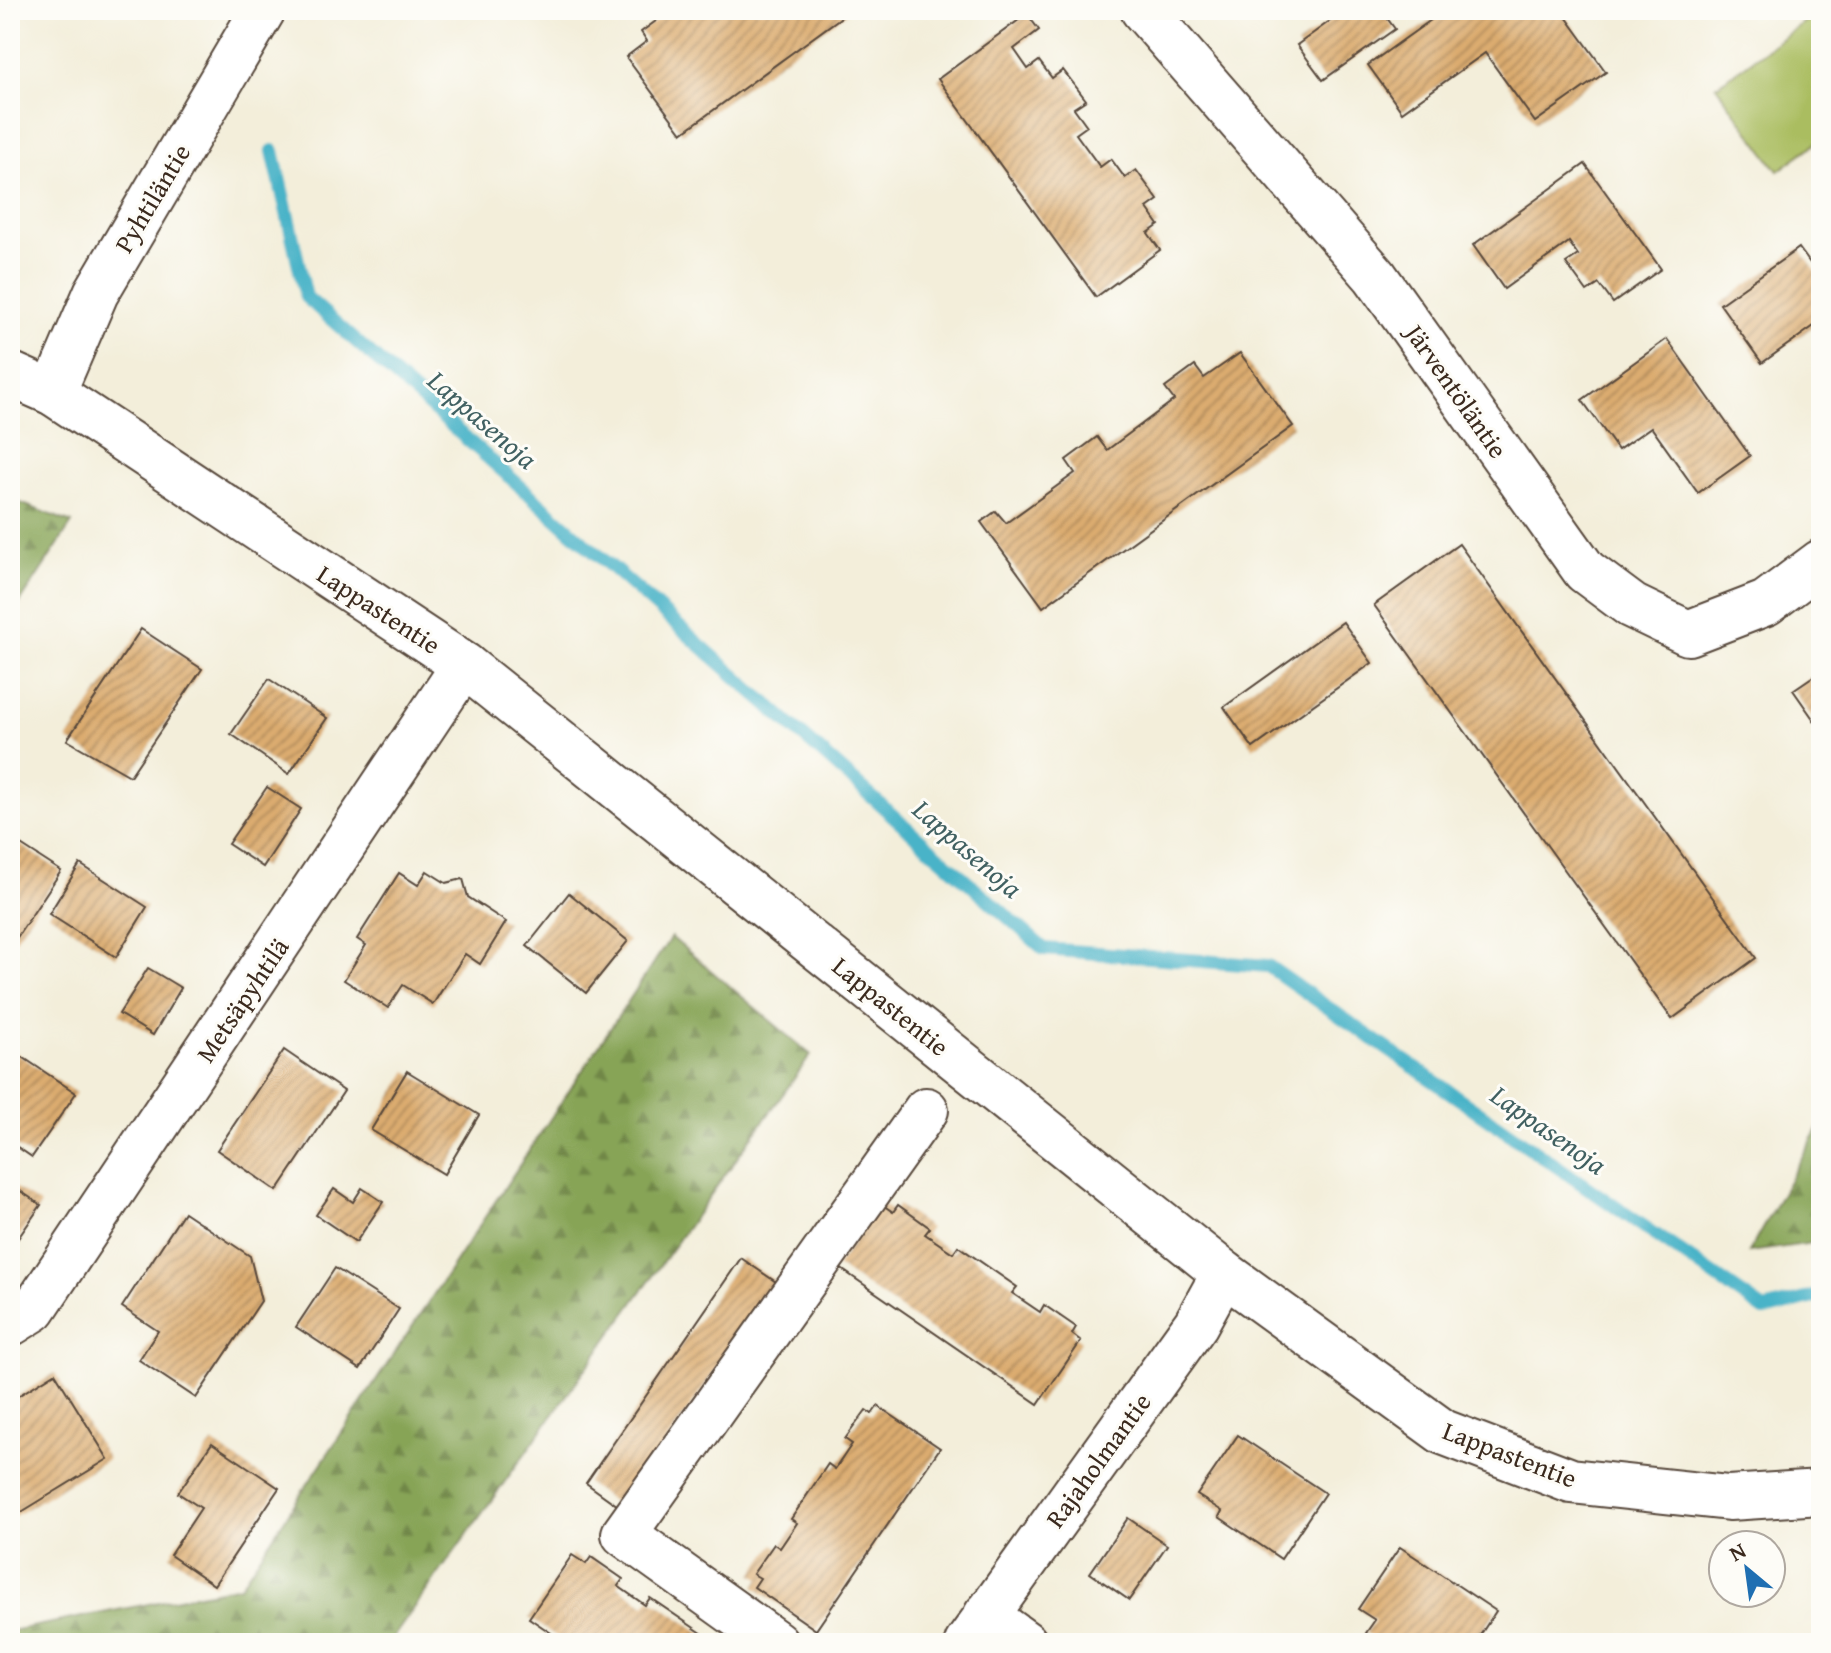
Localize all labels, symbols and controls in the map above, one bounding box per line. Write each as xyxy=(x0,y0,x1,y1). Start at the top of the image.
street label: Pyhtiläntie xyxy=(104,136,200,260)
street label: Järventöläntie xyxy=(1395,314,1518,466)
water label: Lappasenoja xyxy=(419,359,547,478)
street label: Lappastentie xyxy=(310,554,448,664)
water label: Lappasenoja xyxy=(904,788,1032,907)
street label: Metsäpyhtilä xyxy=(186,929,299,1070)
street label: Lappastentie xyxy=(824,947,958,1065)
water label: Lappasenoja xyxy=(1482,1073,1615,1184)
street label: Rajaholmantie xyxy=(1036,1384,1160,1536)
street label: Lappastentie xyxy=(1438,1411,1582,1497)
north arrow xyxy=(1707,1529,1787,1609)
text: N xyxy=(1723,1534,1752,1569)

